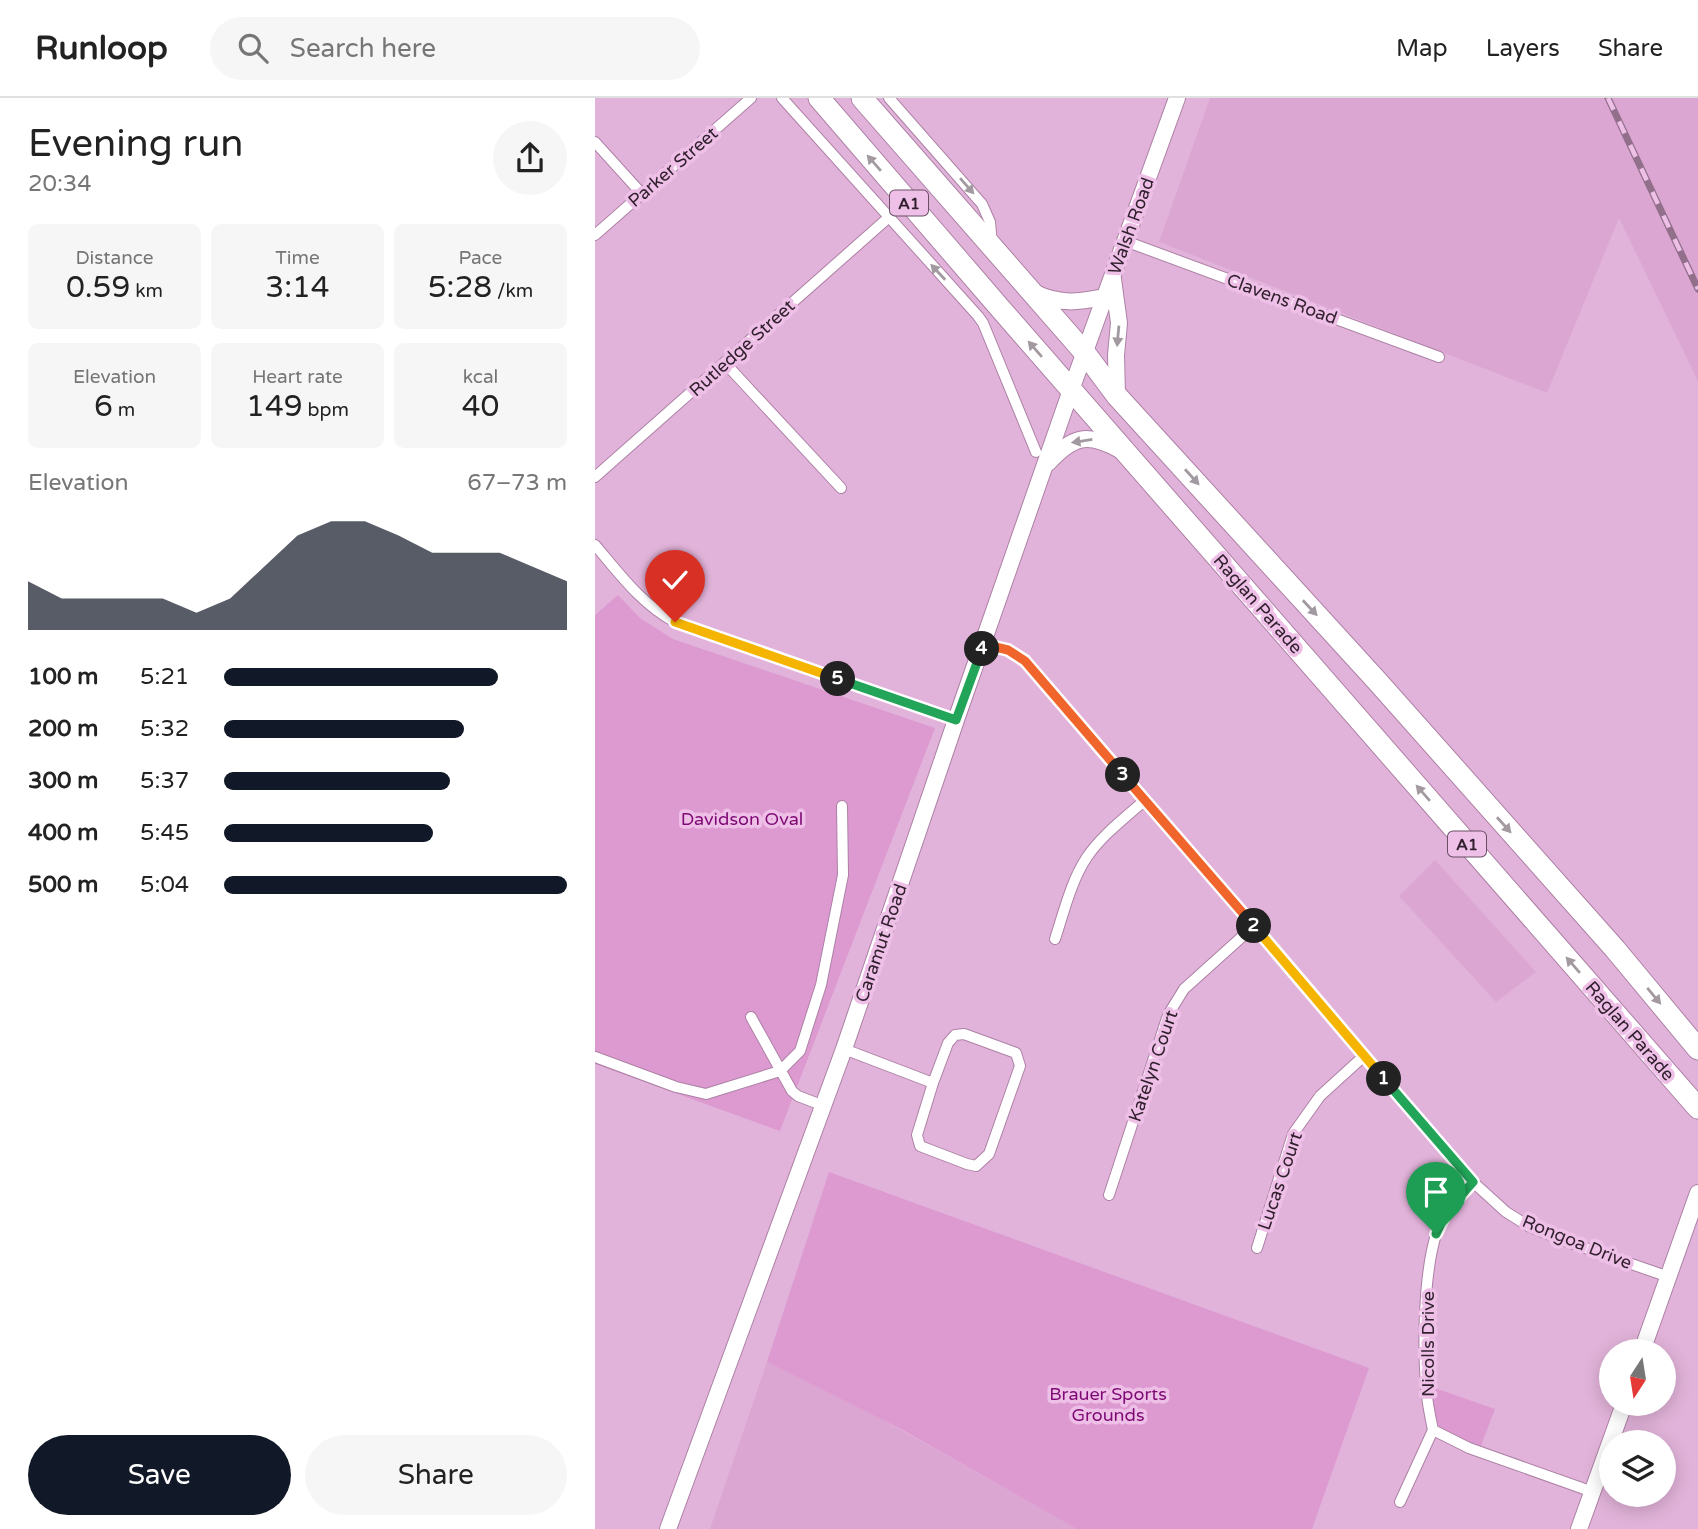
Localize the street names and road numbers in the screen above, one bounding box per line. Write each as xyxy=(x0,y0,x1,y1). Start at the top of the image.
street label: Parker Street xyxy=(624,122,722,212)
street label: Walsh Road xyxy=(1103,175,1159,277)
road number: A1 xyxy=(890,190,928,216)
street label: Clavens Road xyxy=(1224,269,1340,329)
street label: Rutledge Street xyxy=(685,295,799,401)
street label: Raglan Parade xyxy=(1209,550,1307,658)
road number: A1 xyxy=(1448,832,1486,856)
street label: Caramut Road xyxy=(850,881,912,1005)
street label: Raglan Parade xyxy=(1581,977,1679,1085)
street label: Katelyn Court xyxy=(1124,1007,1182,1125)
street label: Lucas Court xyxy=(1253,1129,1307,1233)
street label: Rongoa Drive xyxy=(1519,1210,1635,1274)
street label: Nicolls Drive xyxy=(1417,1291,1439,1397)

